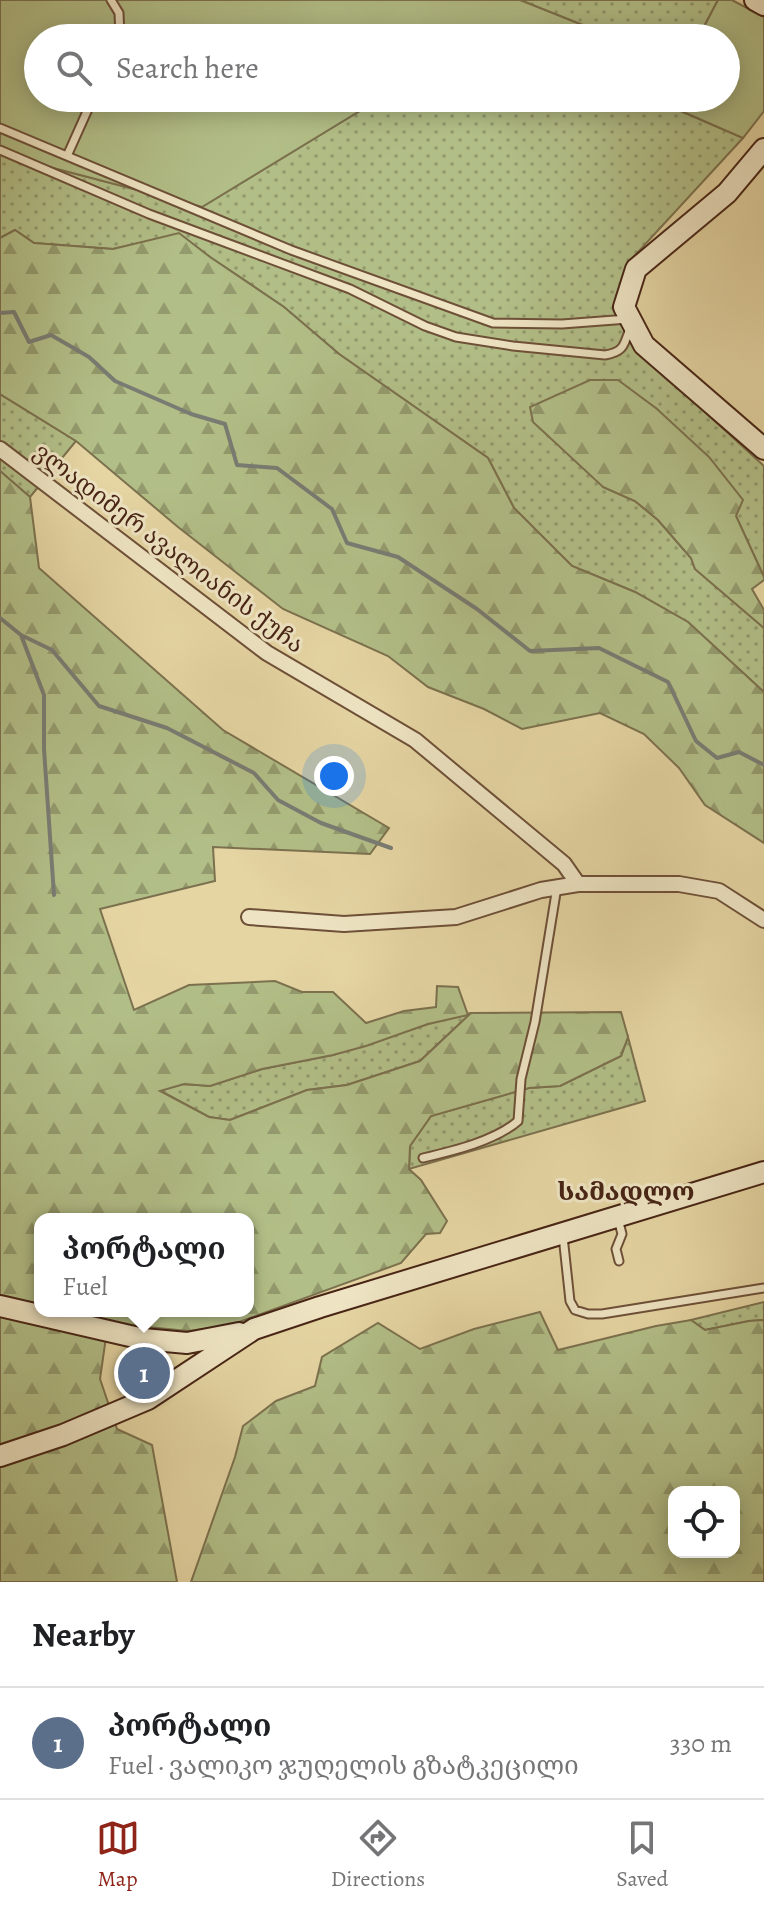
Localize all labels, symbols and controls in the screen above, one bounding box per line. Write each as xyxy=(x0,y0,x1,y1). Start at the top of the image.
search box xyxy=(24,24,740,112)
icon: search xyxy=(52,46,96,90)
text: Search here xyxy=(116,48,259,88)
street label: ვლადიმერ ავალიანის ქუჩა xyxy=(27,436,311,660)
your location xyxy=(314,756,354,796)
district label: სამადლო xyxy=(557,1174,695,1209)
popup xyxy=(34,1213,254,1317)
text: პორტალი xyxy=(62,1229,226,1269)
text: Fuel xyxy=(62,1269,108,1304)
pin: 1 xyxy=(118,1343,170,1403)
map controls xyxy=(668,1486,740,1558)
button: locate xyxy=(668,1486,740,1558)
text: Nearby xyxy=(32,1611,135,1658)
text: პორტალი xyxy=(108,1706,271,1746)
text: 1 xyxy=(53,1726,63,1761)
text: 330 m xyxy=(670,1726,732,1761)
text: Fuel · ვალიკო ჯუღელის გზატკეცილი xyxy=(108,1748,579,1783)
tab: Map xyxy=(96,1816,140,1894)
tab: Directions xyxy=(331,1816,425,1894)
tab: Saved xyxy=(616,1816,668,1894)

